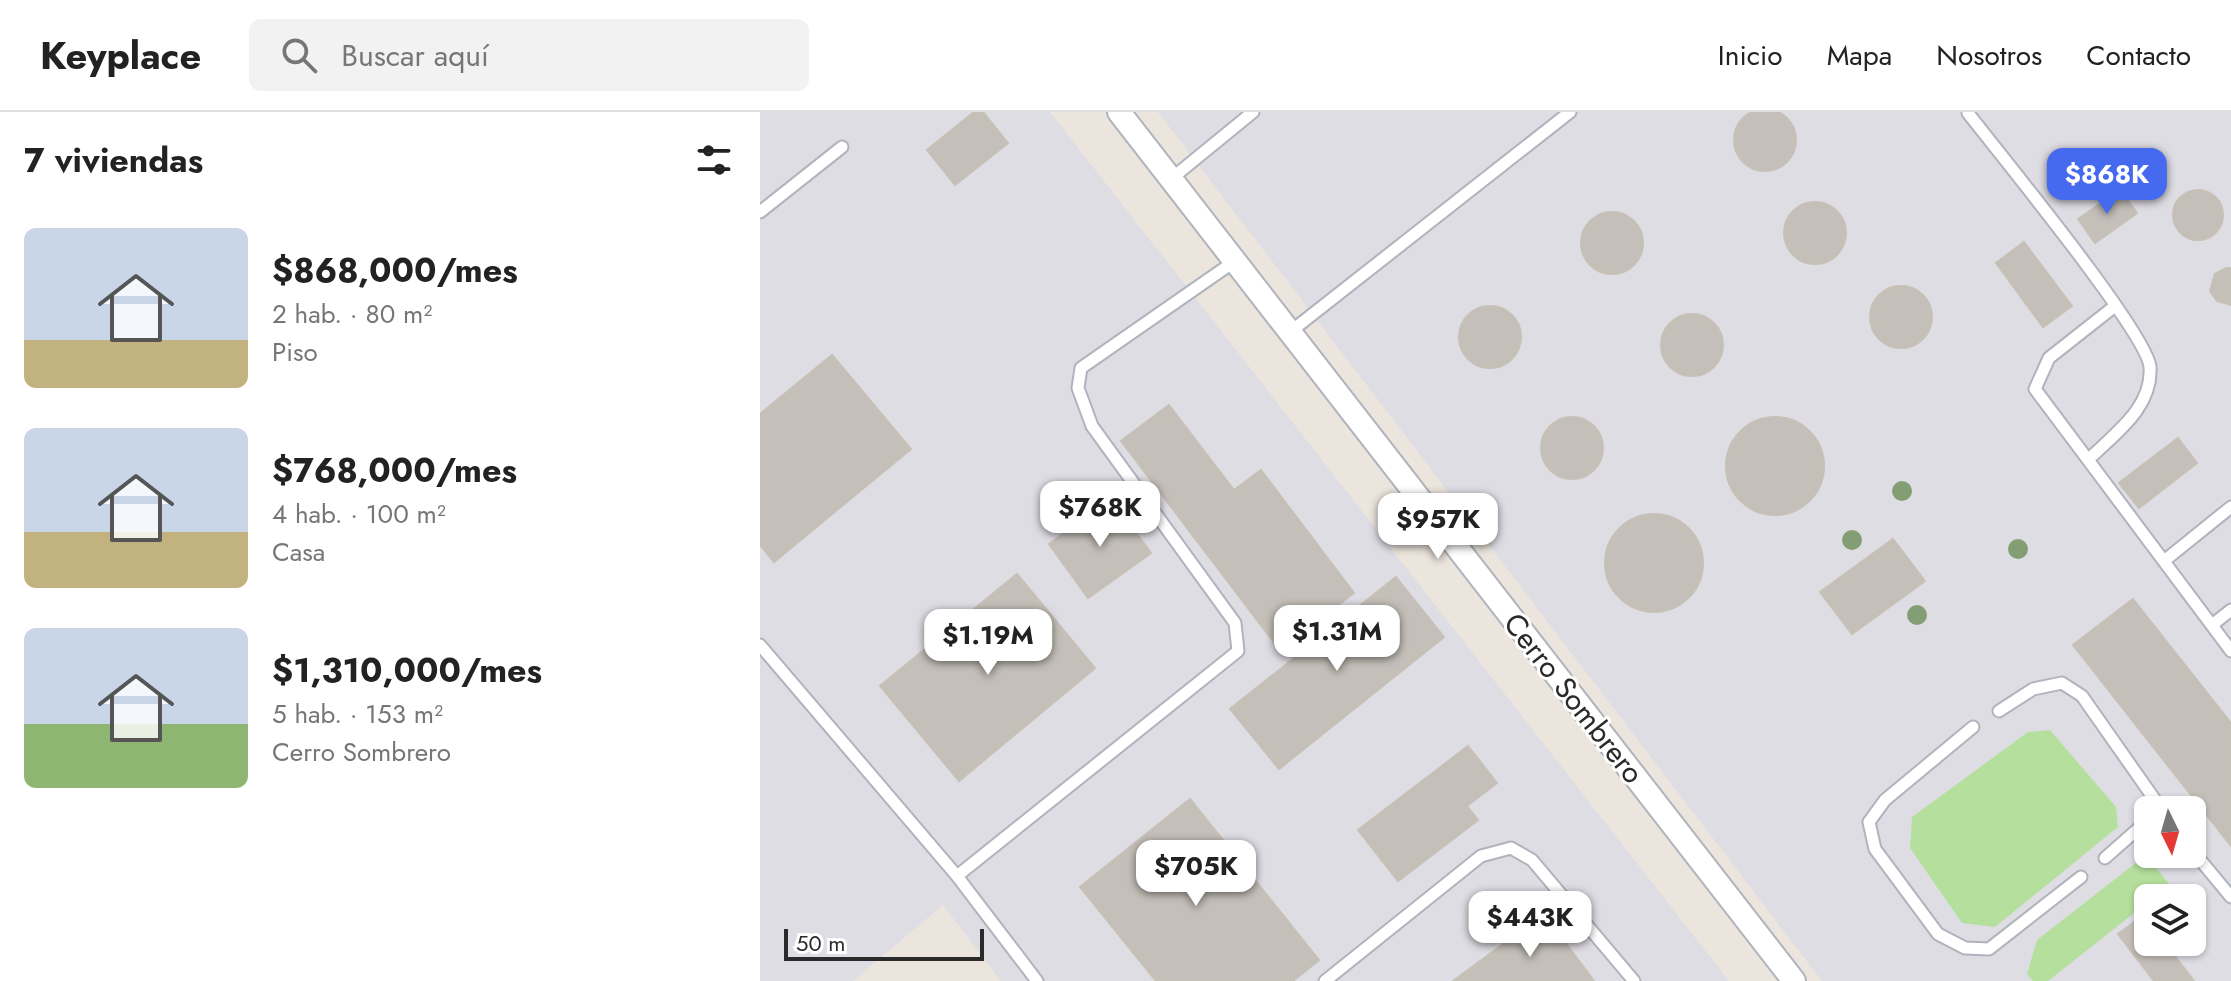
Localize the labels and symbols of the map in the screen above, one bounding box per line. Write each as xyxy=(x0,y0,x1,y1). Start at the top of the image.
pin: $868K xyxy=(2051,148,2163,216)
pin: $768K xyxy=(1044,481,1156,549)
pin: $957K xyxy=(1382,493,1494,561)
street label: Cerro Sombrero xyxy=(1494,603,1654,793)
pin: $1.31M xyxy=(1272,605,1402,673)
pin: $1.19M xyxy=(923,609,1053,677)
north arrow xyxy=(2134,796,2206,868)
pin: $705K xyxy=(1140,840,1252,908)
pin: $443K xyxy=(1474,891,1586,959)
scale bar xyxy=(784,925,984,961)

